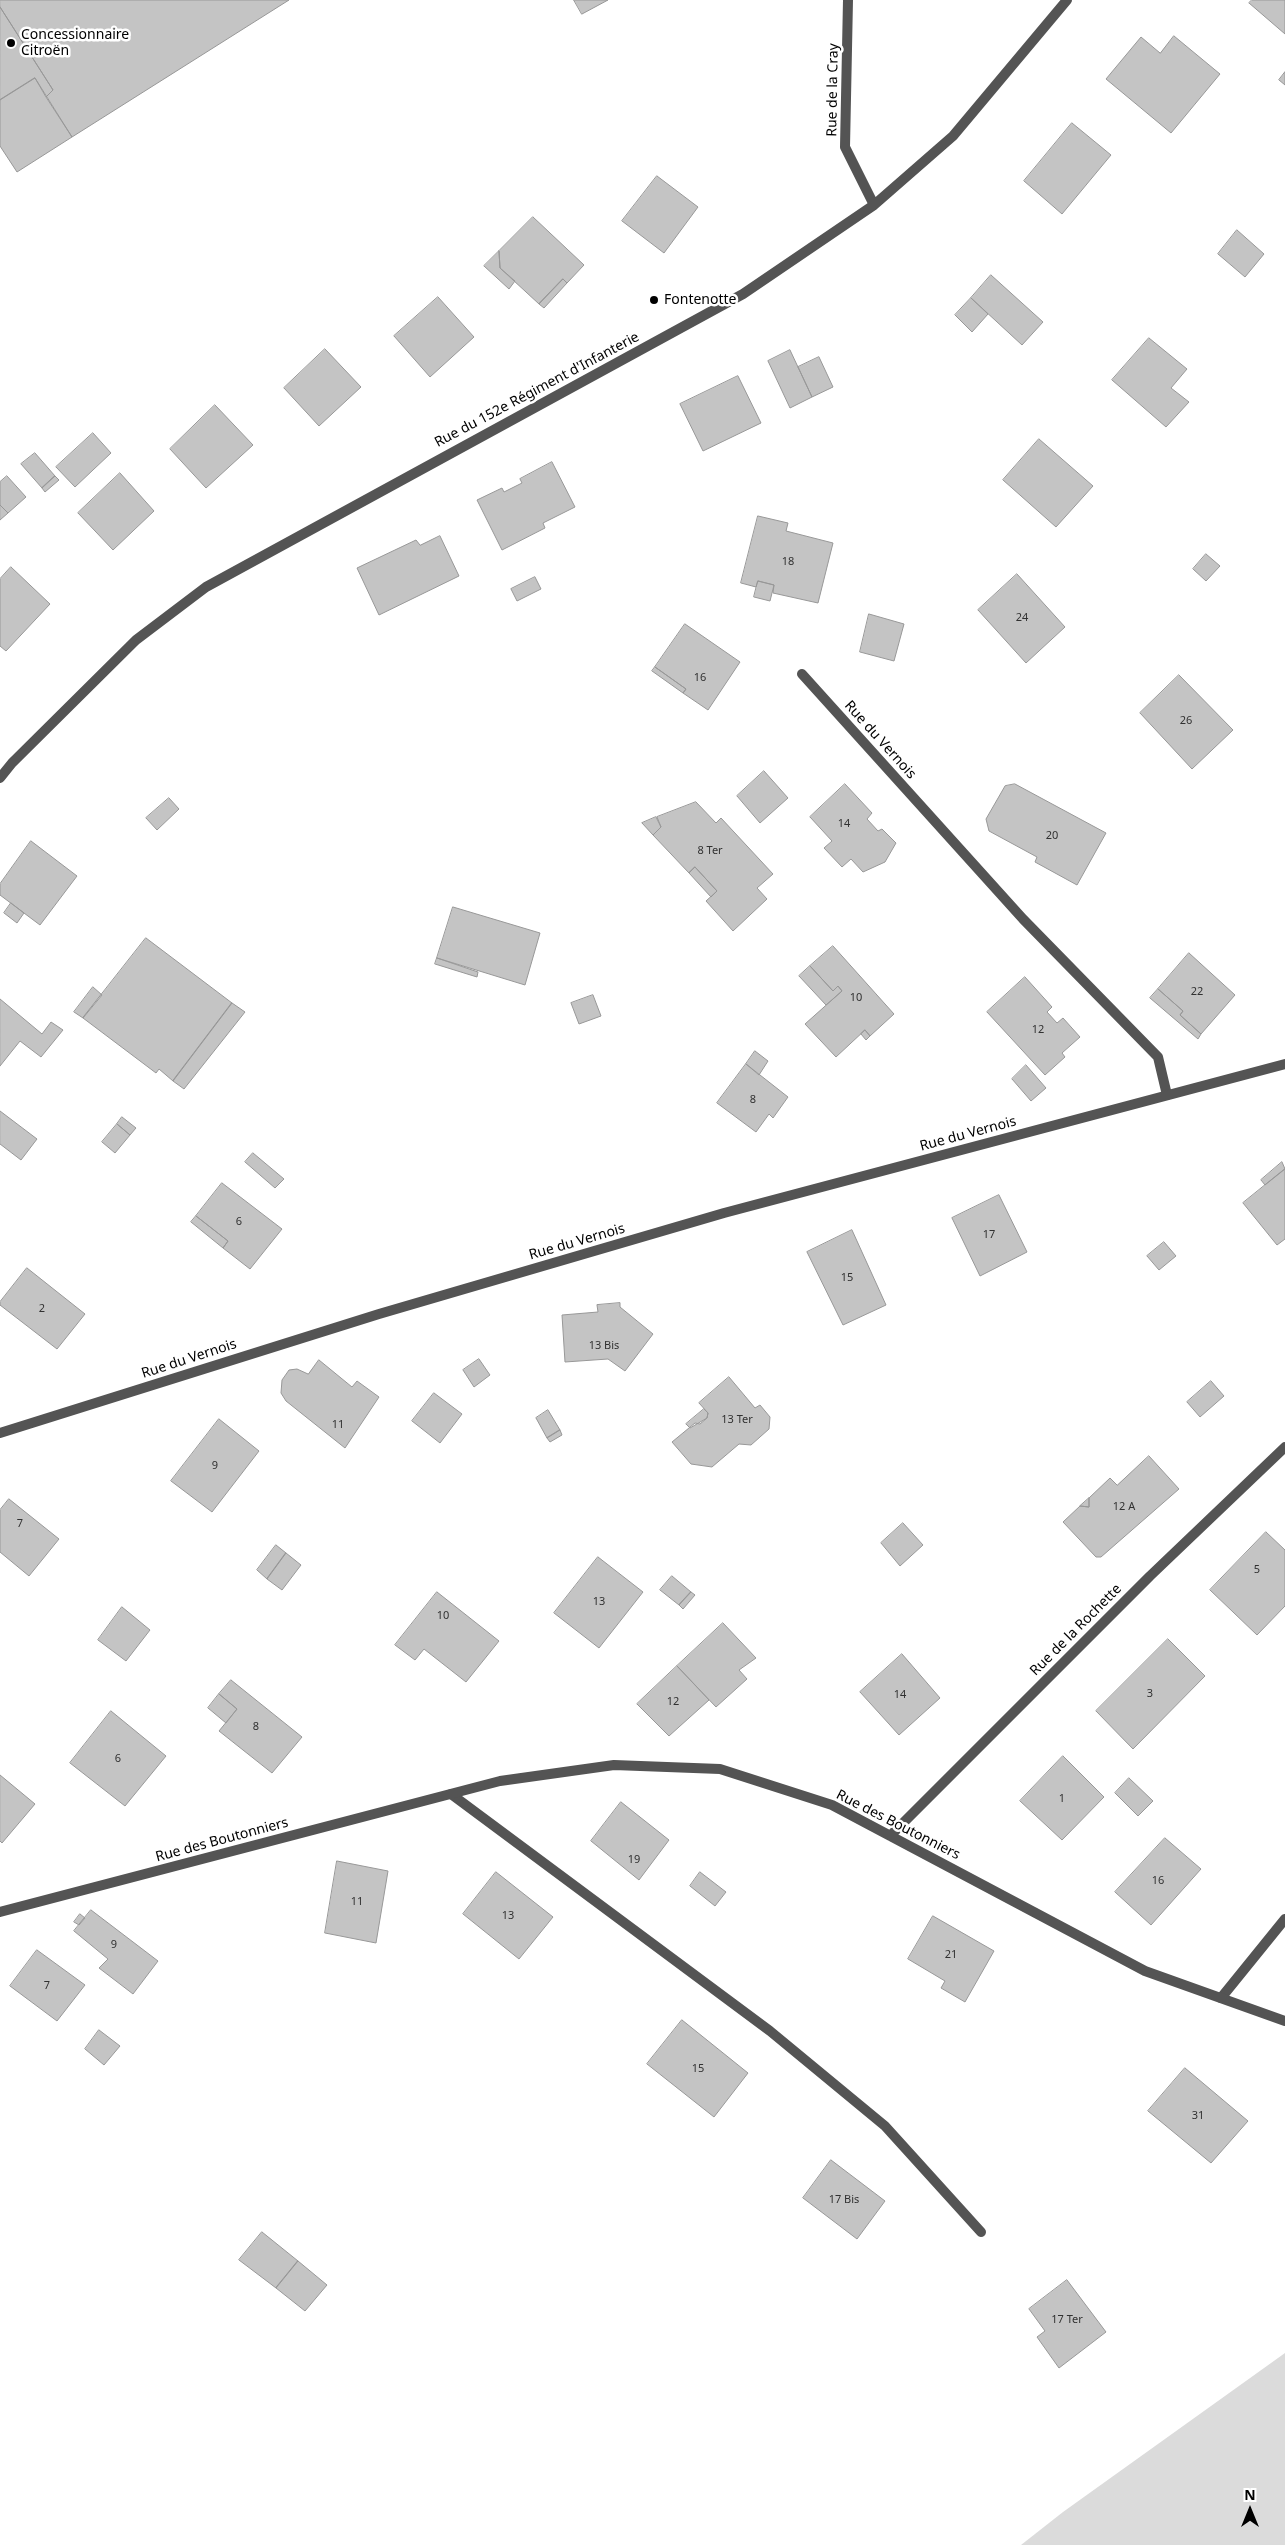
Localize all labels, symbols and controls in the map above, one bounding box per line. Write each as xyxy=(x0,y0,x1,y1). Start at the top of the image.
place label: Concessionnaire Citroën xyxy=(21,27,129,59)
marker: Concessionnaire Citroën xyxy=(5,37,17,49)
street label: Rue de la Cray xyxy=(824,43,842,137)
place label: Fontenotte xyxy=(664,292,736,308)
marker: Fontenotte xyxy=(648,294,660,306)
street label: Rue du 152e Régiment d'Infanterie xyxy=(432,329,642,451)
house number: 18 xyxy=(782,555,794,569)
house number: 24 xyxy=(1016,611,1028,625)
house number: 16 xyxy=(694,671,706,685)
street label: Rue du Vernois xyxy=(841,698,919,782)
house number: 26 xyxy=(1180,714,1192,728)
house number: 14 xyxy=(838,817,850,831)
house number: 20 xyxy=(1046,829,1058,843)
house number: 8 Ter xyxy=(697,844,723,858)
house number: 22 xyxy=(1191,985,1203,999)
house number: 10 xyxy=(850,991,862,1005)
house number: 12 xyxy=(1032,1023,1044,1037)
house number: 8 xyxy=(750,1093,756,1107)
street label: Rue du Vernois xyxy=(918,1113,1018,1155)
house number: 6 xyxy=(236,1215,242,1229)
street label: Rue du Vernois xyxy=(527,1220,627,1264)
house number: 17 xyxy=(983,1228,995,1242)
house number: 15 xyxy=(841,1271,853,1285)
house number: 2 xyxy=(39,1302,45,1316)
street label: Rue du Vernois xyxy=(139,1336,239,1382)
house number: 13 Bis xyxy=(589,1339,619,1353)
house number: 13 Ter xyxy=(721,1413,753,1427)
house number: 11 xyxy=(332,1418,344,1432)
house number: 9 xyxy=(212,1459,218,1473)
house number: 12 A xyxy=(1113,1500,1135,1514)
house number: 7 xyxy=(17,1517,23,1531)
house number: 5 xyxy=(1254,1563,1260,1577)
street label: Rue de la Rochette xyxy=(1027,1581,1125,1679)
house number: 13 xyxy=(593,1595,605,1609)
house number: 10 xyxy=(437,1609,449,1623)
house number: 3 xyxy=(1147,1687,1153,1701)
house number: 14 xyxy=(894,1688,906,1702)
house number: 12 xyxy=(667,1695,679,1709)
house number: 8 xyxy=(253,1720,259,1734)
house number: 6 xyxy=(115,1752,121,1766)
street label: Rue des Boutonniers xyxy=(833,1786,963,1864)
house number: 1 xyxy=(1059,1792,1065,1806)
street label: Rue des Boutonniers xyxy=(154,1814,290,1866)
house number: 19 xyxy=(628,1853,640,1867)
house number: 16 xyxy=(1152,1874,1164,1888)
house number: 11 xyxy=(351,1895,363,1909)
house number: 13 xyxy=(502,1909,514,1923)
house number: 9 xyxy=(111,1938,117,1952)
house number: 21 xyxy=(945,1948,957,1962)
house number: 7 xyxy=(44,1979,50,1993)
house number: 15 xyxy=(692,2062,704,2076)
house number: 31 xyxy=(1192,2109,1204,2123)
house number: 17 Bis xyxy=(829,2193,859,2207)
house number: 17 Ter xyxy=(1051,2313,1083,2327)
north arrow xyxy=(1225,2485,1275,2535)
text: N xyxy=(1244,2485,1256,2504)

